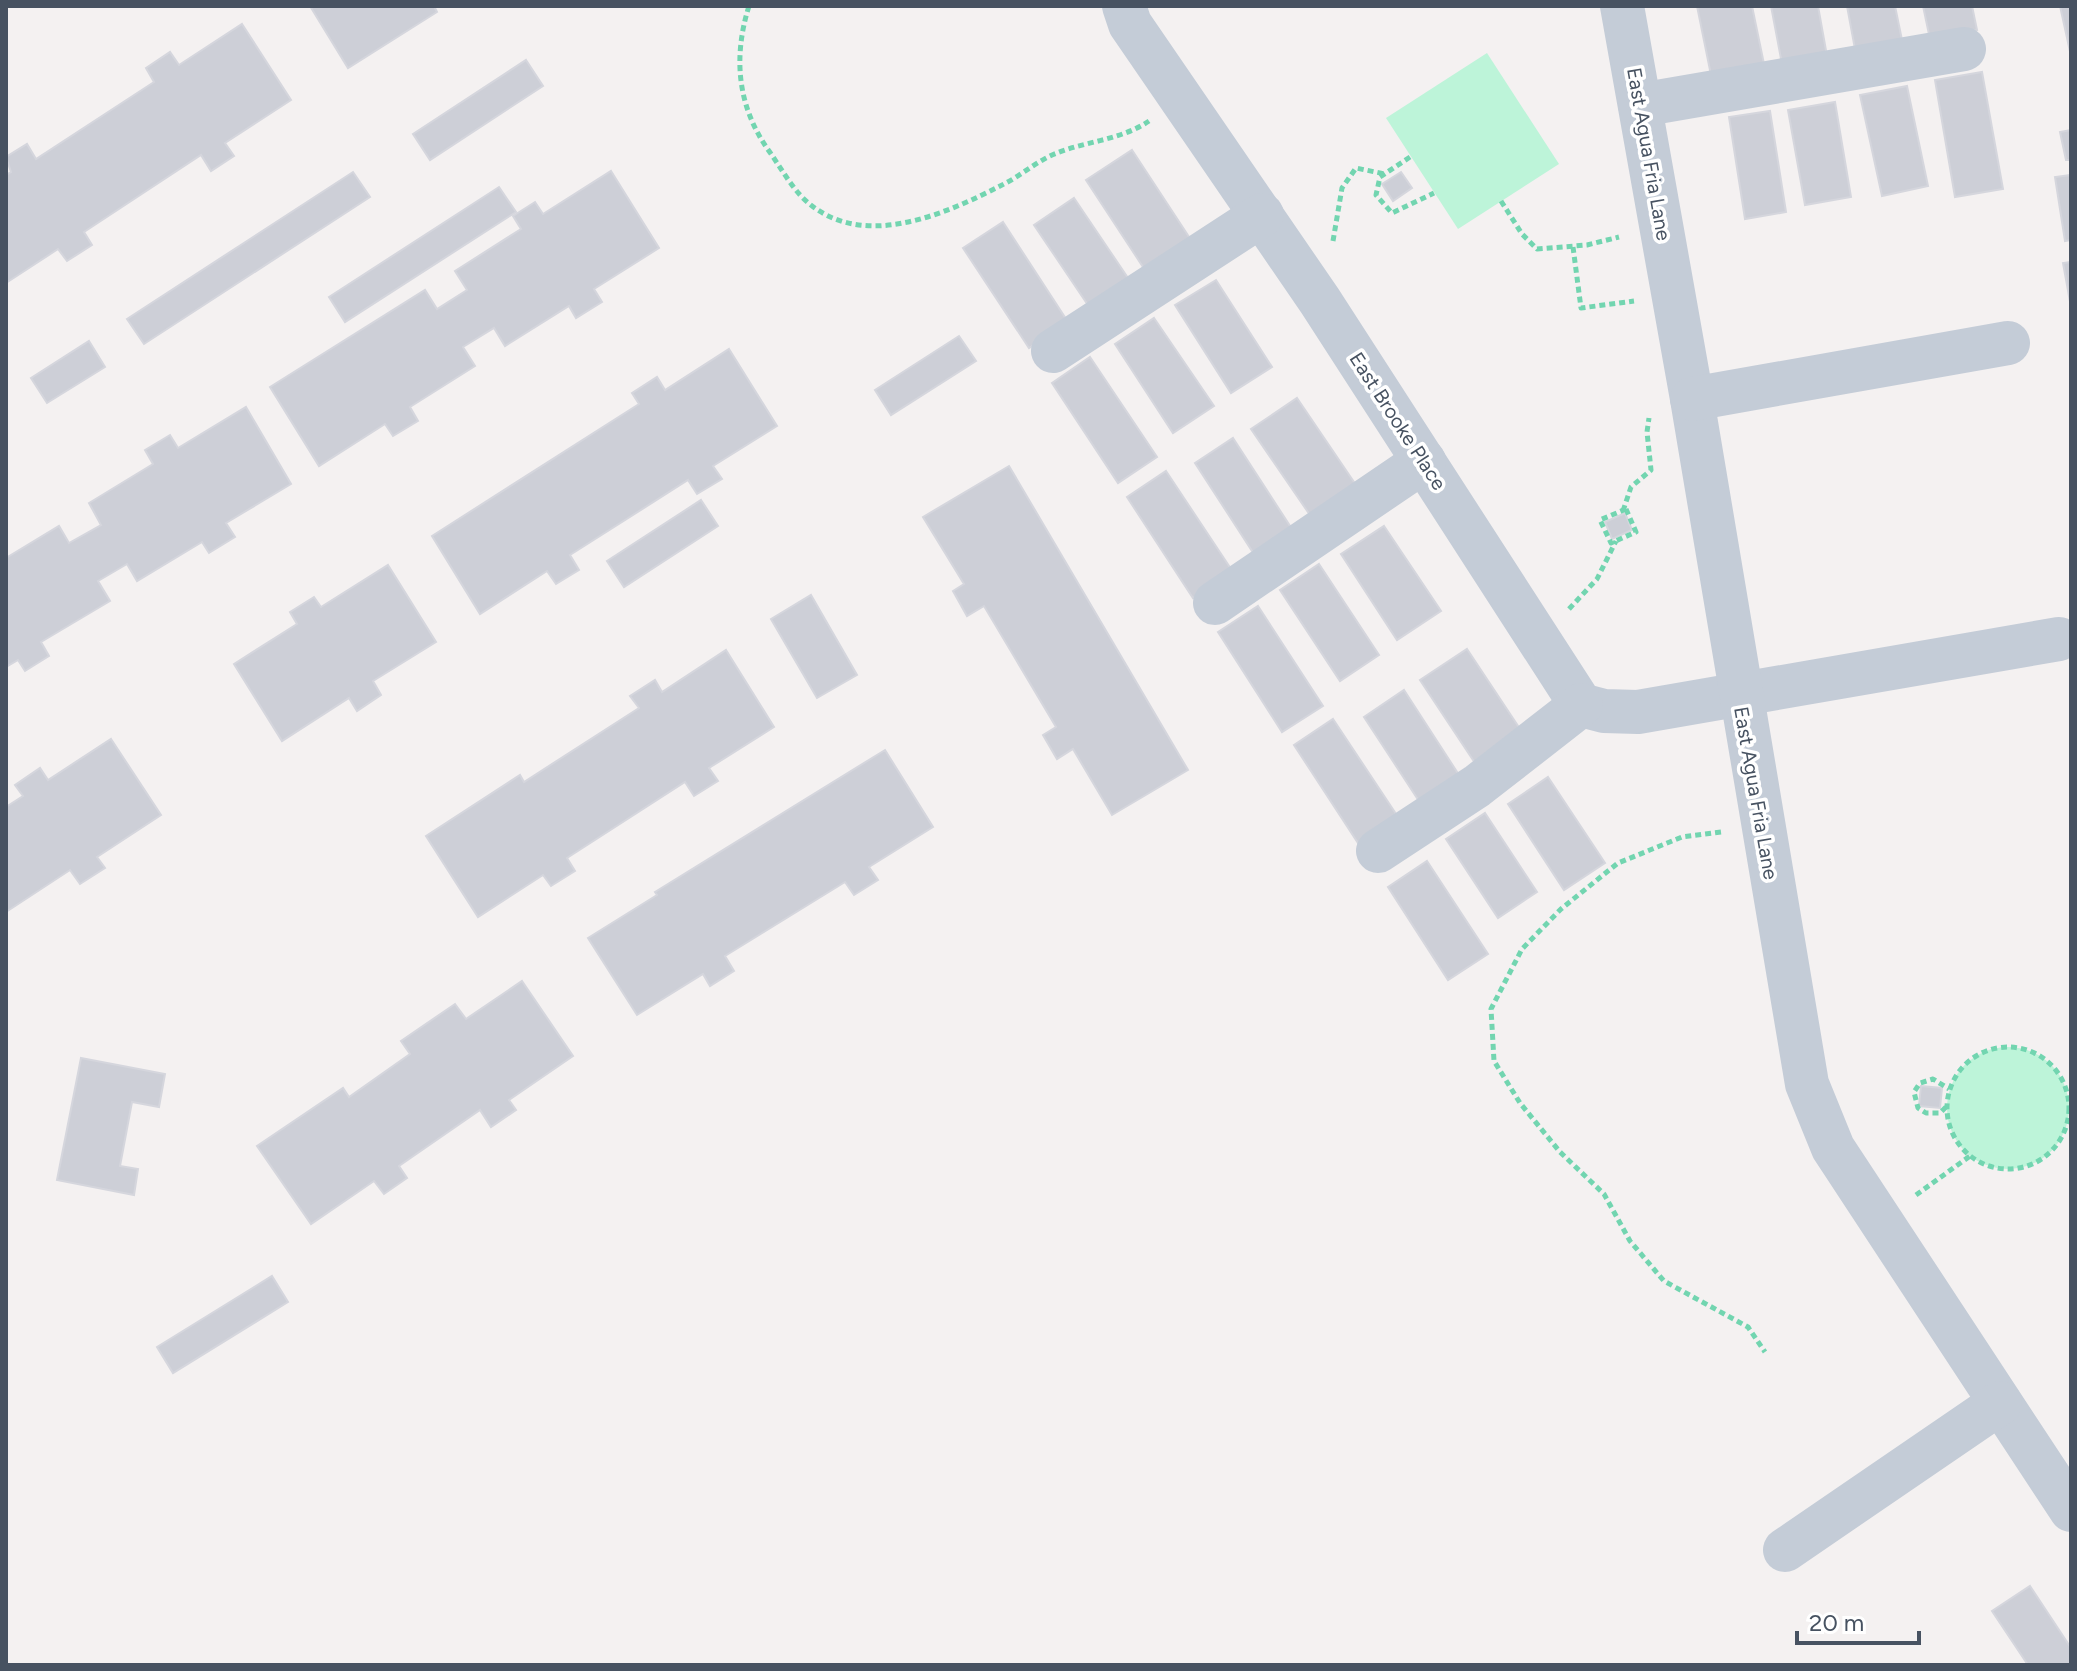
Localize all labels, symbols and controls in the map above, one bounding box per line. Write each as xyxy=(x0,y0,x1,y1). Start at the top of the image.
street label: East Agua Fria Lane xyxy=(1622,66,1676,242)
street label: East Brooke Place xyxy=(1345,348,1451,494)
street label: East Agua Fria Lane xyxy=(1729,705,1783,881)
scale bar xyxy=(1797,1595,1919,1645)
text: 20 m xyxy=(1809,1608,1864,1637)

